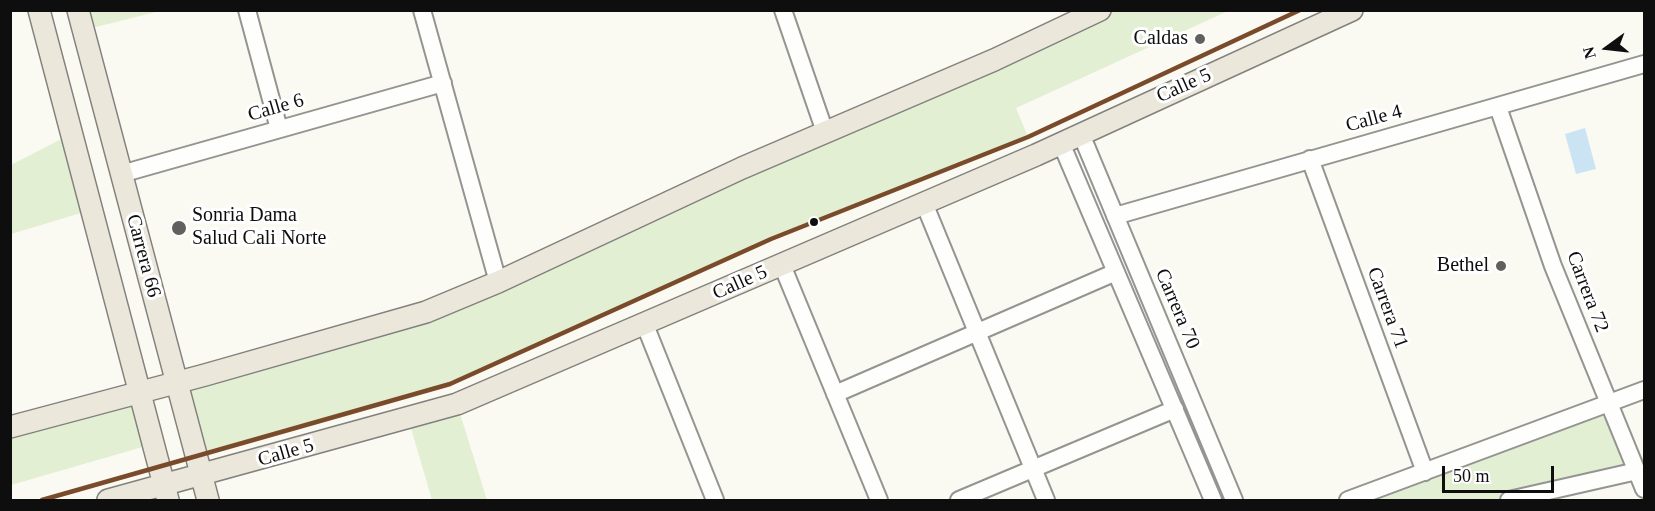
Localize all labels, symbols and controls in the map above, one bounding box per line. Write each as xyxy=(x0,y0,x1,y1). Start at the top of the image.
north arrow xyxy=(1577,18,1637,78)
place label: Caldas xyxy=(1134,27,1188,51)
marker: Caldas xyxy=(1193,32,1207,46)
text: N xyxy=(1579,45,1599,61)
street label: Calle 5 xyxy=(1153,63,1215,109)
street label: Calle 6 xyxy=(245,89,307,127)
street label: Calle 4 xyxy=(1343,100,1405,138)
place label: Sonria Dama Salud Cali Norte xyxy=(192,204,326,251)
street label: Carrera 66 xyxy=(120,212,166,300)
unlabelled marker xyxy=(808,216,820,228)
marker: Sonria Dama Salud Cali Norte xyxy=(170,219,188,237)
street label: Carrera 72 xyxy=(1561,248,1613,336)
place label: Bethel xyxy=(1437,254,1489,278)
marker: Bethel xyxy=(1494,259,1508,273)
street label: Calle 5 xyxy=(709,260,771,306)
street label: Carrera 71 xyxy=(1361,264,1413,352)
street label: Carrera 70 xyxy=(1149,265,1205,353)
street label: Calle 5 xyxy=(255,434,317,472)
scale bar xyxy=(1445,454,1558,492)
text: 50 m xyxy=(1453,466,1490,486)

